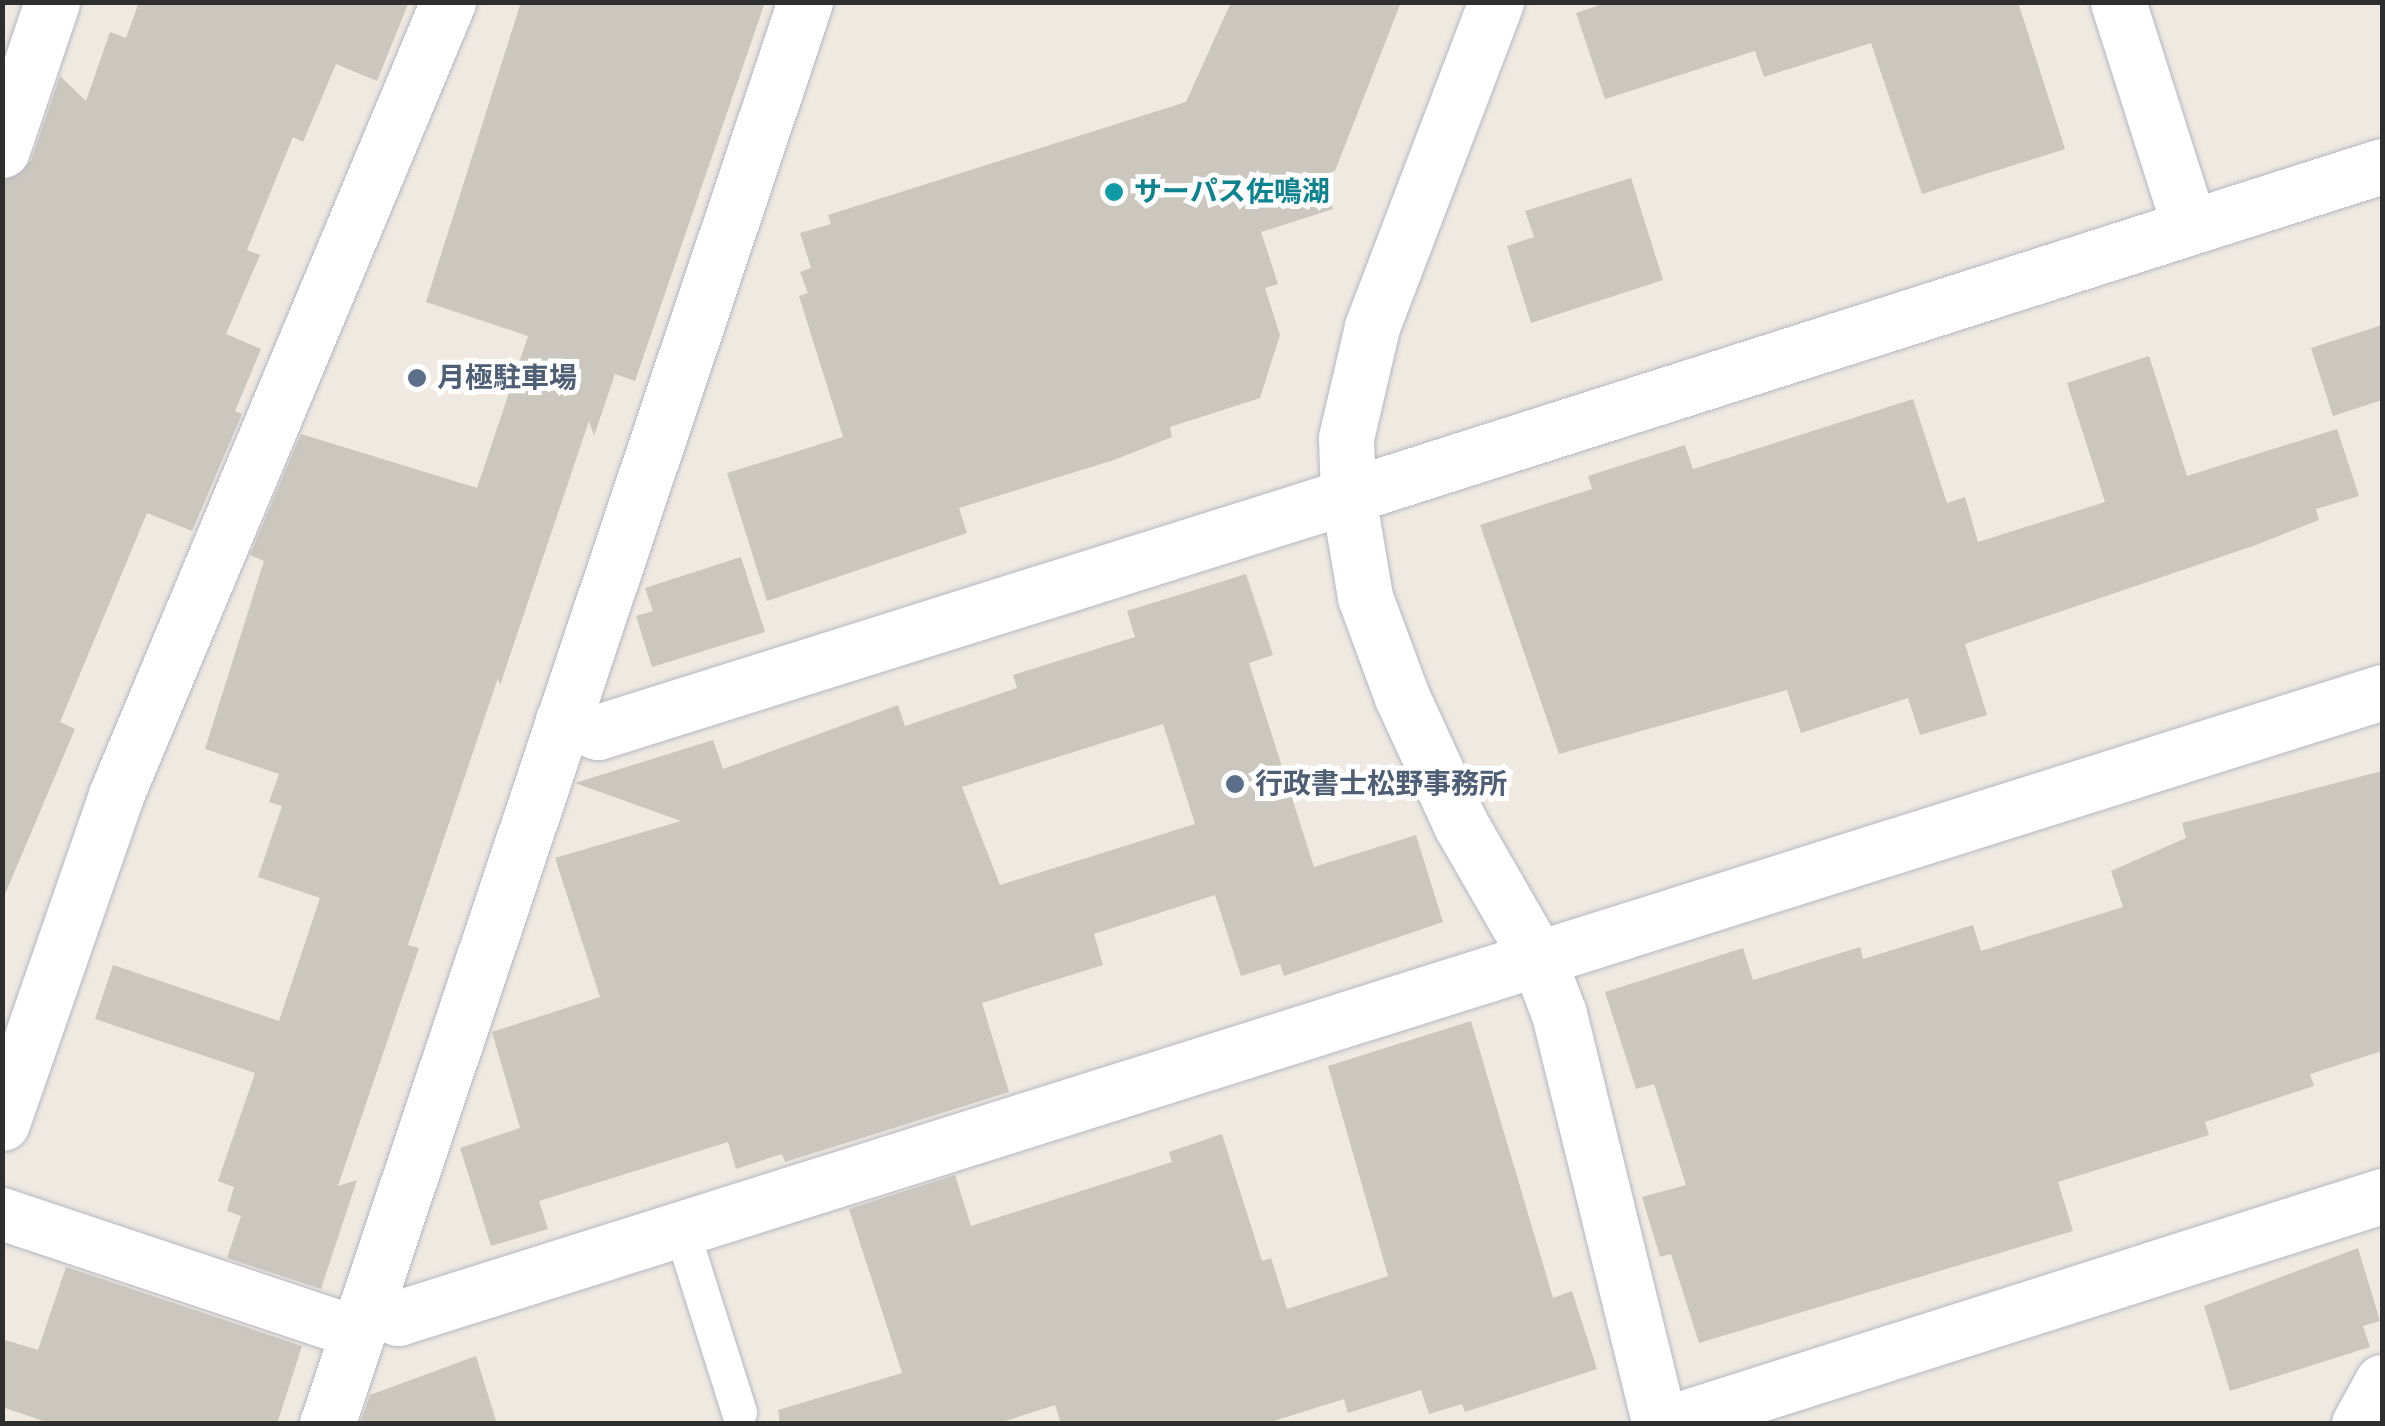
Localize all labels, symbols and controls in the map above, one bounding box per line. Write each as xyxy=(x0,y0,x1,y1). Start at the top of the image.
place label: サーパス佐鳴湖 xyxy=(1134,175,1330,209)
marker: サーパス佐鳴湖 xyxy=(1103,181,1125,203)
place label: 月極駐車場 xyxy=(437,361,577,395)
marker: 月極駐車場 xyxy=(406,367,428,389)
place label: 行政書士松野事務所 xyxy=(1255,767,1507,801)
marker: 行政書士松野事務所 xyxy=(1224,773,1246,795)

